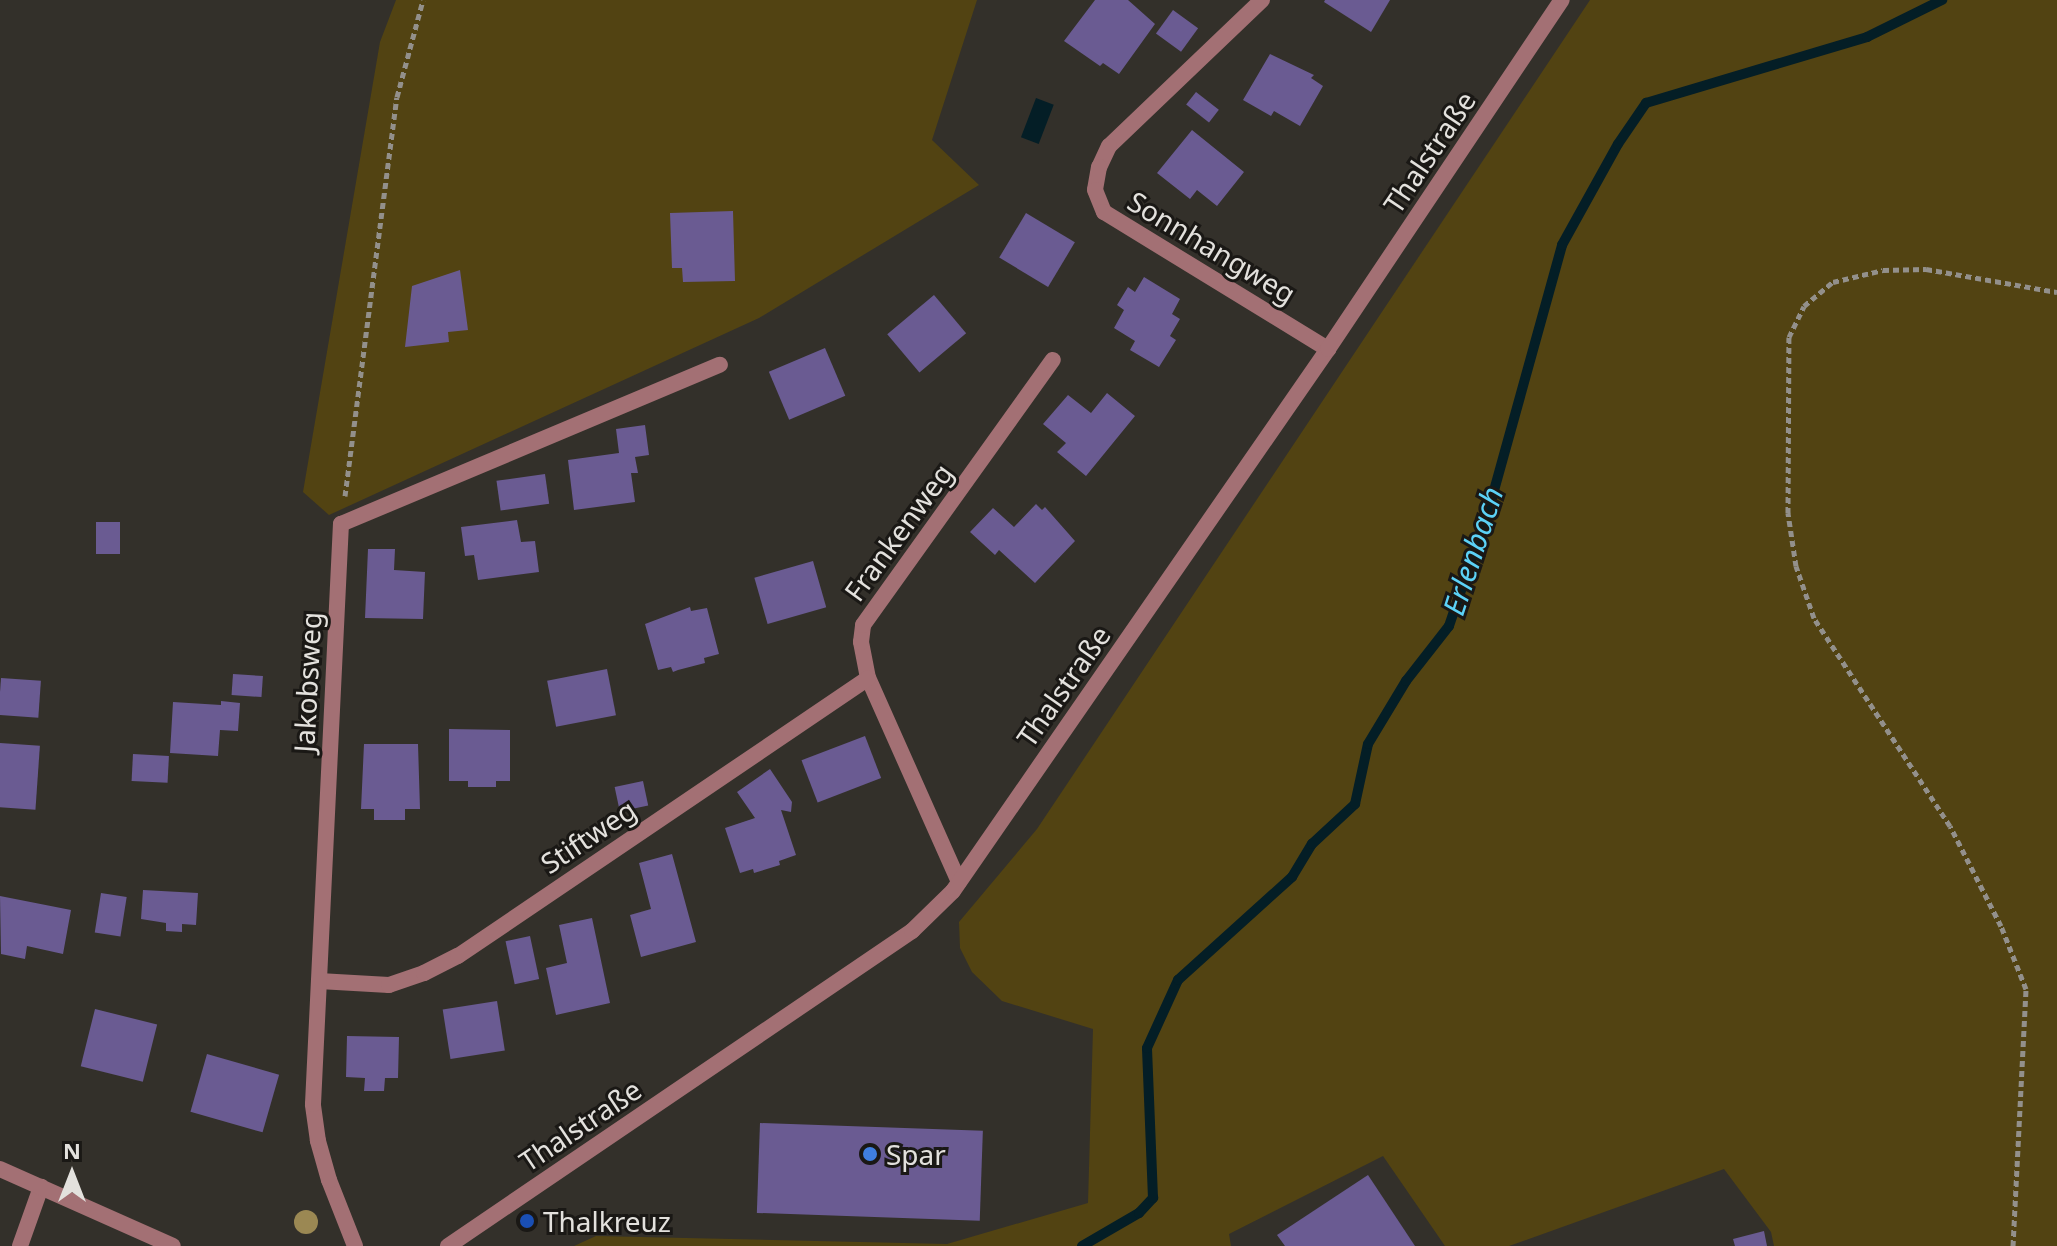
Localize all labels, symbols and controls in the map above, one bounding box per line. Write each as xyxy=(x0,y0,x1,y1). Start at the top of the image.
street label: Thalstraße xyxy=(1376,85,1482,219)
street label: Sonnhangweg xyxy=(1122,184,1302,310)
street label: Frankenweg xyxy=(837,457,959,607)
water label: Erlenbach xyxy=(1435,482,1511,620)
street label: Jakobsweg xyxy=(287,611,327,753)
street label: Thalstraße xyxy=(1009,619,1117,753)
street label: Stiftweg xyxy=(534,792,642,880)
street label: Thalstraße xyxy=(513,1072,647,1178)
north arrow xyxy=(32,1134,112,1214)
text: N xyxy=(63,1135,81,1165)
place label: Spar xyxy=(886,1137,946,1171)
marker: Spar xyxy=(861,1145,879,1163)
place label: Thalkreuz xyxy=(543,1204,671,1238)
marker: Thalkreuz xyxy=(518,1212,536,1230)

